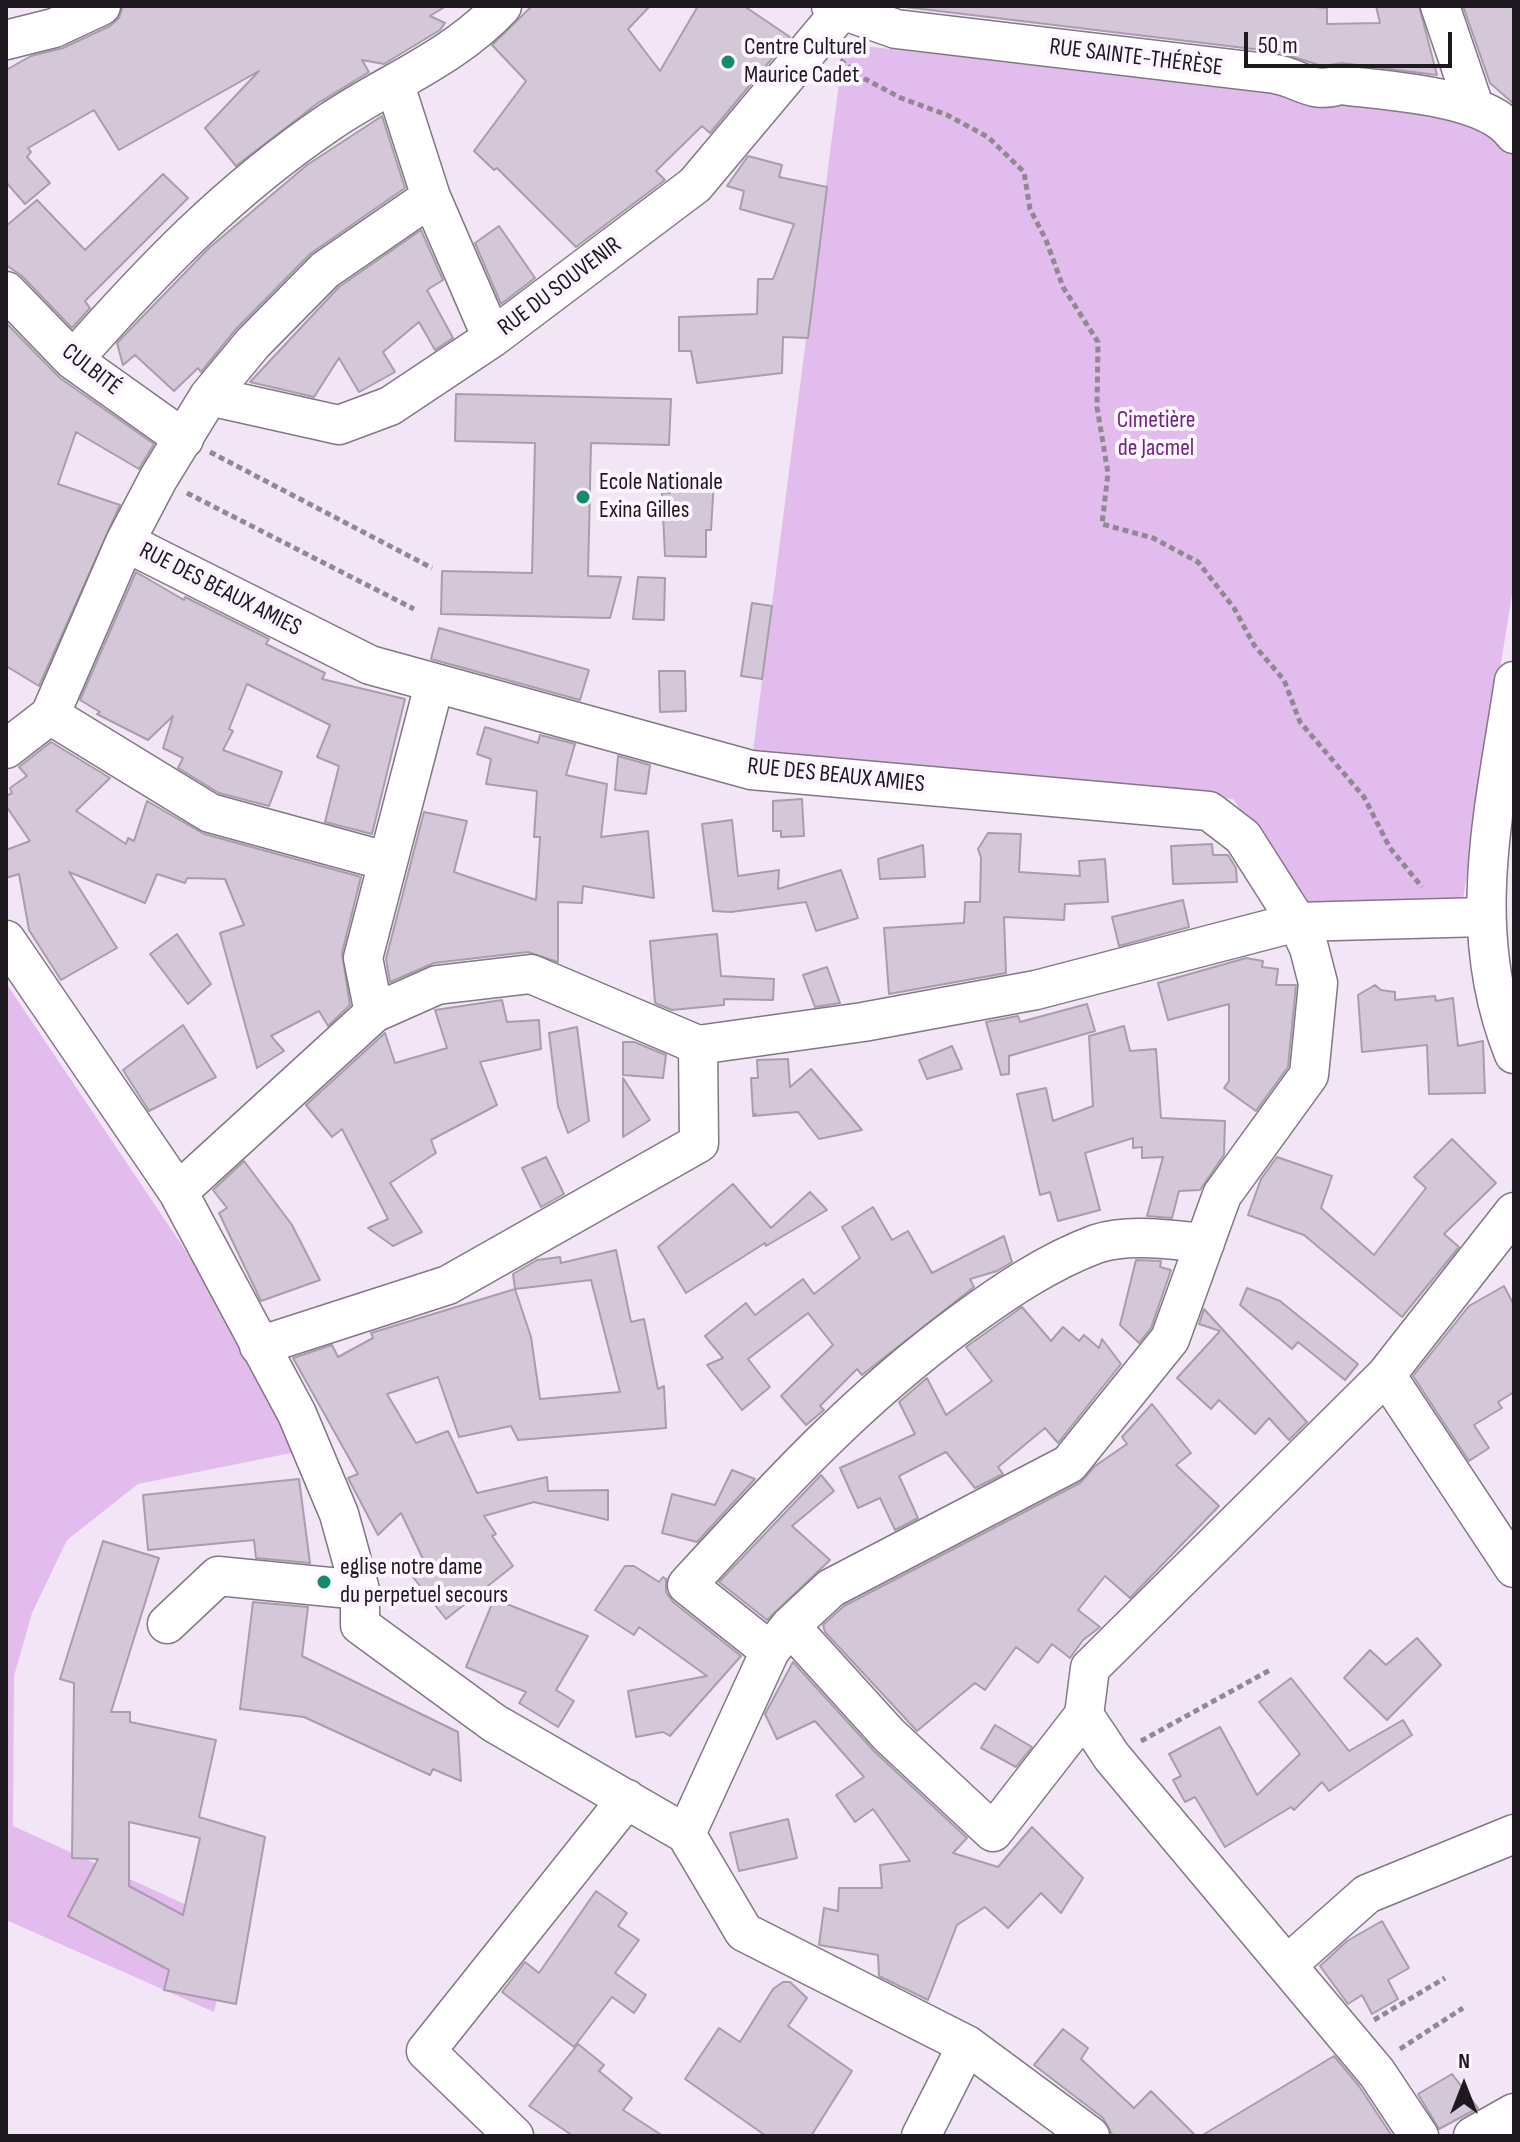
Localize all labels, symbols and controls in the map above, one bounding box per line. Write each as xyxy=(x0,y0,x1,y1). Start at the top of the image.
scale bar xyxy=(1248,16,1456,66)
text: 50 m xyxy=(1258,31,1298,60)
street label: RUE SAINTE-THÉRÈSE xyxy=(1048,33,1224,83)
place label: Centre Culturel Maurice Cadet xyxy=(744,34,867,90)
marker: Centre Culturel Maurice Cadet xyxy=(719,53,737,71)
street label: RUE DU SOUVENIR xyxy=(493,231,627,343)
street label: CULBITÉ xyxy=(56,338,126,402)
park label: Cimetière de Jacmel xyxy=(1117,407,1195,463)
place label: Ecole Nationale Exina Gilles xyxy=(599,469,723,525)
marker: Ecole Nationale Exina Gilles xyxy=(574,488,592,506)
street label: RUE DES BEAUX AMIES xyxy=(134,537,306,643)
street label: RUE DES BEAUX AMIES xyxy=(746,752,926,800)
place label: eglise notre dame du perpetuel secours xyxy=(340,1554,508,1610)
marker: eglise notre dame du perpetuel secours xyxy=(315,1573,333,1591)
north arrow xyxy=(1424,2046,1504,2126)
text: N xyxy=(1458,2048,1470,2075)

